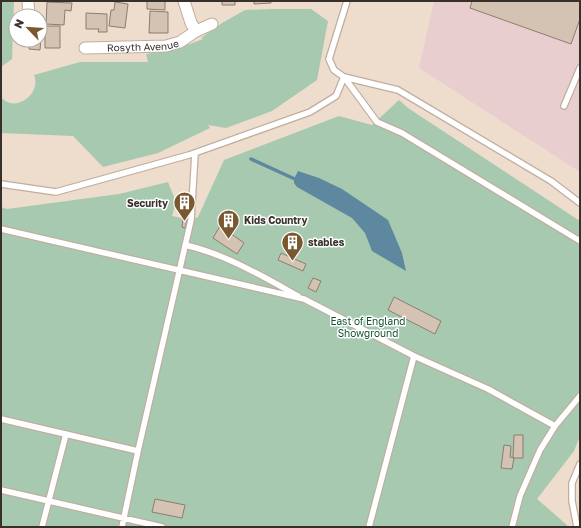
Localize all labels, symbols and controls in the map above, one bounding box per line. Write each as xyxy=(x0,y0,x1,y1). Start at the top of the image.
north arrow xyxy=(8,8,48,48)
text: N xyxy=(11,17,26,30)
street label: Rosyth Avenue xyxy=(107,37,180,53)
building icon: Security xyxy=(171,190,197,223)
place label: Security xyxy=(127,197,168,209)
building icon: Kids Country xyxy=(216,207,242,240)
place label: Kids Country xyxy=(244,214,308,226)
building icon: stables xyxy=(279,229,305,262)
place label: stables xyxy=(308,236,345,248)
park label: East of England Showground xyxy=(330,315,406,339)

